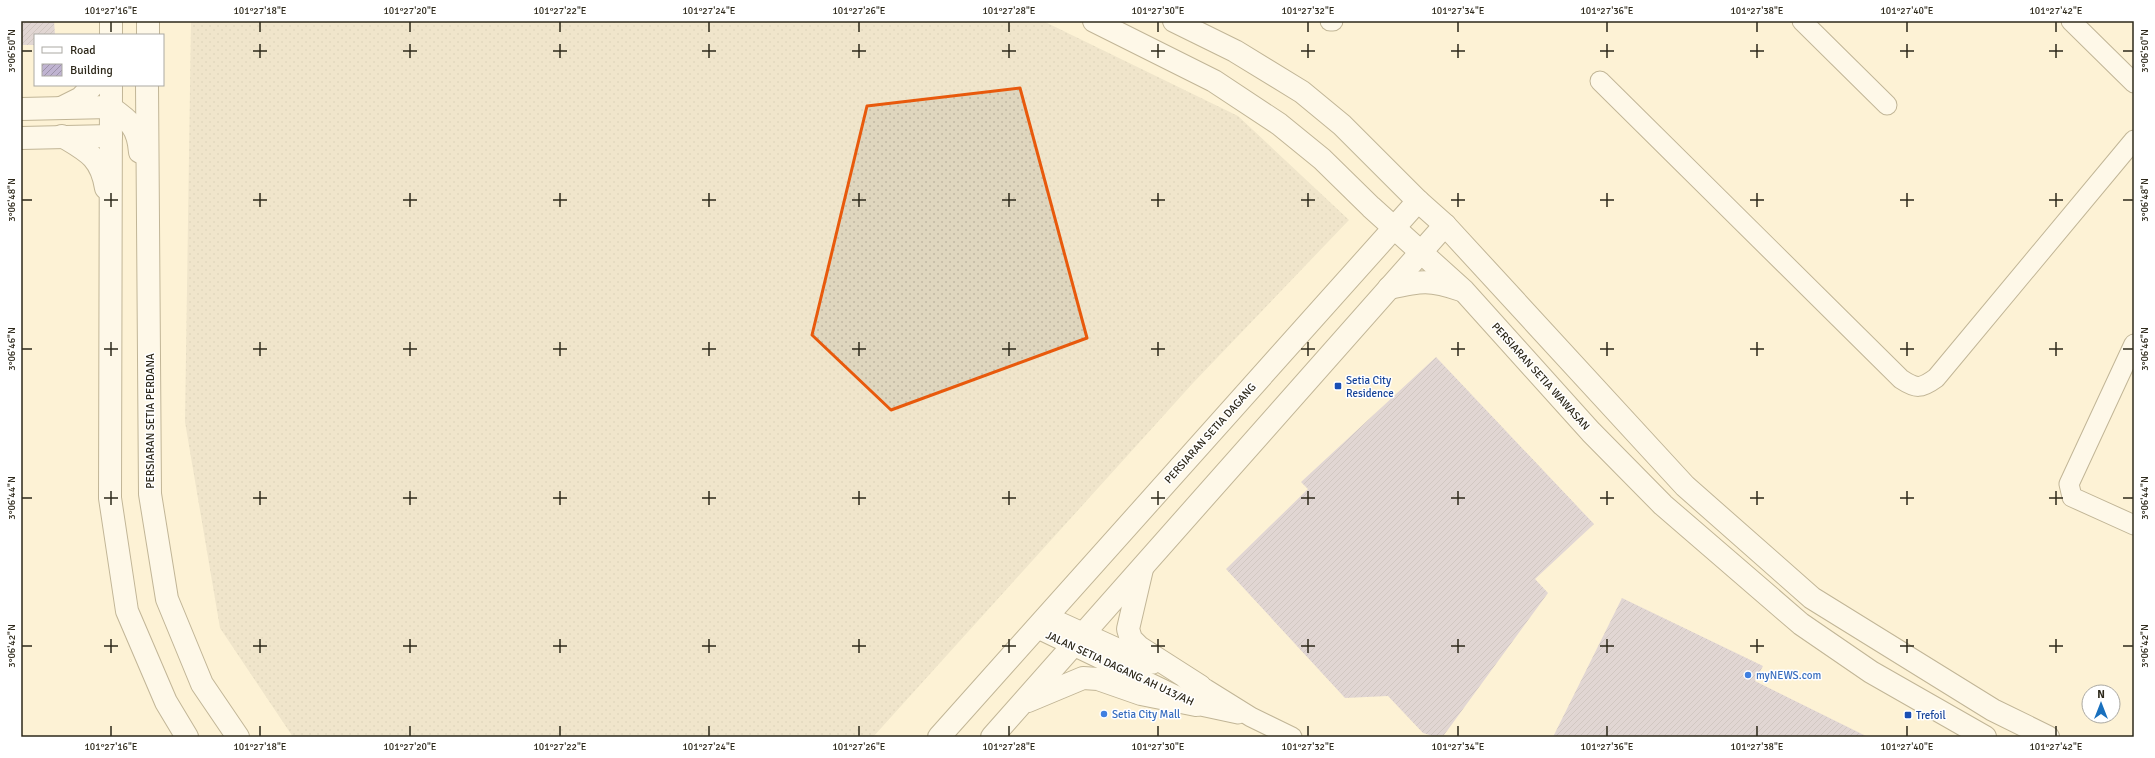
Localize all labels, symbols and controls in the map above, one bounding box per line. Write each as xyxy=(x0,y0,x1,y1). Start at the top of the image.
text: 101°27'16"E xyxy=(84,5,138,17)
text: 101°27'18"E xyxy=(233,5,287,17)
text: 101°27'20"E xyxy=(383,5,437,17)
text: 101°27'22"E xyxy=(533,5,587,17)
text: 101°27'24"E xyxy=(682,5,736,17)
text: 101°27'26"E xyxy=(832,5,886,17)
text: 101°27'28"E xyxy=(982,5,1036,17)
text: 101°27'30"E xyxy=(1131,5,1185,17)
text: 101°27'32"E xyxy=(1281,5,1335,17)
text: 101°27'34"E xyxy=(1431,5,1485,17)
text: 101°27'36"E xyxy=(1580,5,1634,17)
text: 101°27'38"E xyxy=(1730,5,1784,17)
text: 101°27'40"E xyxy=(1880,5,1934,17)
text: 101°27'42"E xyxy=(2029,5,2083,17)
text: 3°06'50"N xyxy=(6,29,18,73)
text: 3°06'50"N xyxy=(2139,29,2151,73)
legend xyxy=(34,34,164,86)
text: Road xyxy=(70,43,96,58)
text: Building xyxy=(70,63,113,78)
text: 3°06'48"N xyxy=(6,178,18,222)
text: 3°06'48"N xyxy=(2139,178,2151,222)
street label: PERSIARAN SETIA WAWASAN xyxy=(1489,320,1592,433)
text: 3°06'46"N xyxy=(6,327,18,371)
text: 3°06'46"N xyxy=(2139,327,2151,371)
street label: PERSIARAN SETIA PERDANA xyxy=(144,353,157,489)
place label: Setia City Residence xyxy=(1346,374,1394,400)
street label: PERSIARAN SETIA DAGANG xyxy=(1162,381,1259,486)
marker: Setia City Residence xyxy=(1333,381,1343,391)
text: 3°06'44"N xyxy=(6,476,18,520)
text: 3°06'44"N xyxy=(2139,476,2151,520)
text: 3°06'42"N xyxy=(6,624,18,668)
text: 3°06'42"N xyxy=(2139,624,2151,668)
street label: JALAN SETIA DAGANG AH U13/AH xyxy=(1044,628,1196,709)
place label: myNEWS.com xyxy=(1756,669,1821,682)
marker: myNEWS.com xyxy=(1743,670,1753,680)
north arrow xyxy=(2081,684,2121,724)
text: N xyxy=(2097,688,2105,701)
place label: Setia City Mall xyxy=(1112,708,1180,721)
marker: Setia City Mall xyxy=(1099,709,1109,719)
place label: Trefoil xyxy=(1916,709,1946,722)
marker: Trefoil xyxy=(1903,710,1913,720)
text: 101°27'16"E xyxy=(84,741,138,753)
text: 101°27'18"E xyxy=(233,741,287,753)
text: 101°27'20"E xyxy=(383,741,437,753)
text: 101°27'22"E xyxy=(533,741,587,753)
text: 101°27'24"E xyxy=(682,741,736,753)
text: 101°27'26"E xyxy=(832,741,886,753)
text: 101°27'28"E xyxy=(982,741,1036,753)
text: 101°27'30"E xyxy=(1131,741,1185,753)
text: 101°27'32"E xyxy=(1281,741,1335,753)
text: 101°27'34"E xyxy=(1431,741,1485,753)
text: 101°27'36"E xyxy=(1580,741,1634,753)
text: 101°27'38"E xyxy=(1730,741,1784,753)
text: 101°27'40"E xyxy=(1880,741,1934,753)
text: 101°27'42"E xyxy=(2029,741,2083,753)

